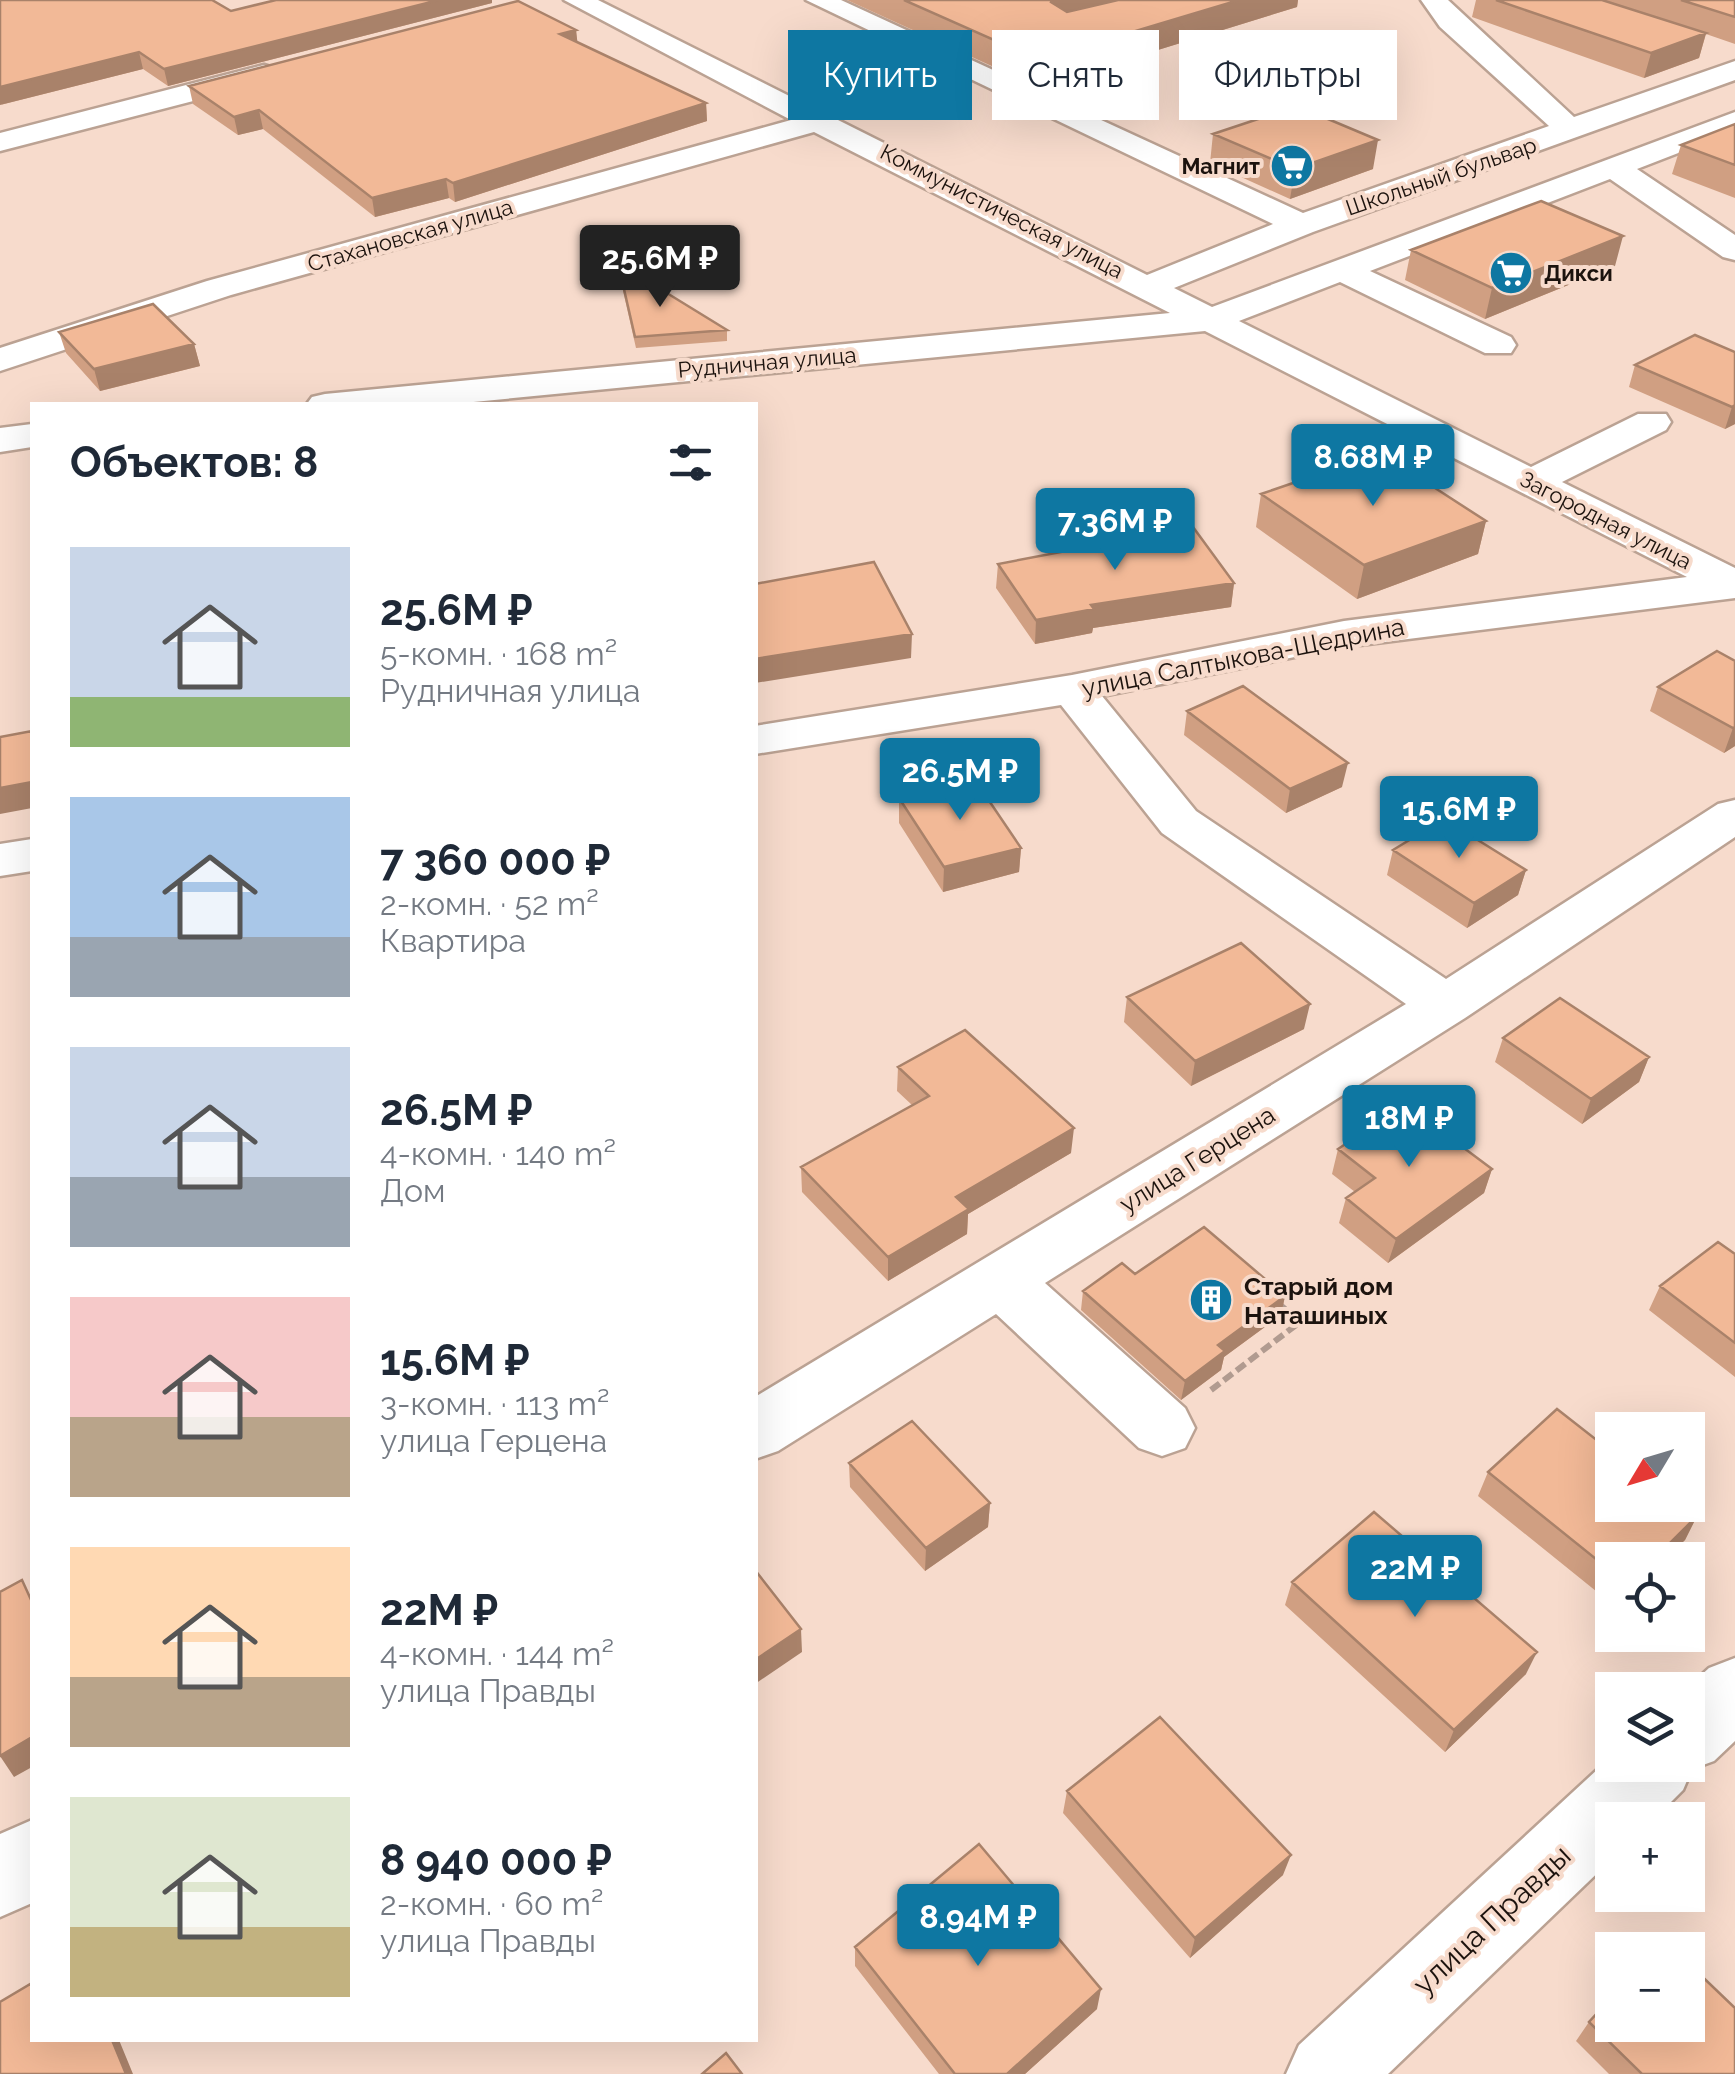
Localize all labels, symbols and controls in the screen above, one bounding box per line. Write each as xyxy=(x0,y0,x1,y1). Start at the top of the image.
chip: Купить xyxy=(788,30,972,120)
chip: Снять xyxy=(992,30,1159,120)
chip: Фильтры xyxy=(1179,30,1397,120)
street label: Школьный бульвар xyxy=(1342,131,1540,221)
street label: Коммунистическая улица xyxy=(876,138,1128,284)
supermarket icon: Магнит xyxy=(1269,143,1315,189)
place label: Магнит xyxy=(1181,153,1260,179)
street label: Стахановская улица xyxy=(304,193,516,277)
pin: 25.6M ₽ xyxy=(568,225,752,310)
text: 25.6M ₽ xyxy=(602,239,718,276)
supermarket icon: Дикси xyxy=(1488,250,1534,296)
place label: Дикси xyxy=(1544,260,1613,286)
street label: Рудничная улица xyxy=(677,341,857,383)
pin: 8.68M ₽ xyxy=(1281,424,1465,509)
icon: filters xyxy=(663,435,718,490)
text: Объектов: 8 xyxy=(70,438,318,487)
text: 8.68M ₽ xyxy=(1313,438,1433,475)
street label: Загородная улица xyxy=(1516,466,1696,574)
pin: 7.36M ₽ xyxy=(1023,488,1207,573)
text: 7.36M ₽ xyxy=(1058,502,1172,539)
text: 25.6M ₽ xyxy=(380,586,533,635)
icon: home xyxy=(150,587,270,707)
street label: улица Салтыкова-Щедрина xyxy=(1079,611,1407,703)
text: 5-комн. · 168 m² xyxy=(380,635,617,672)
text: Рудничная улица xyxy=(380,672,640,709)
pin: 26.5M ₽ xyxy=(868,738,1052,823)
text: 26.5M ₽ xyxy=(902,752,1018,789)
pin: 15.6M ₽ xyxy=(1367,776,1551,861)
text: 15.6M ₽ xyxy=(1402,790,1516,827)
text: 7 360 000 ₽ xyxy=(380,836,610,885)
icon: home xyxy=(150,837,270,957)
text: 2-комн. · 52 m² xyxy=(380,885,599,922)
text: Квартира xyxy=(380,922,526,959)
pin: 18M ₽ xyxy=(1339,1085,1479,1170)
text: 26.5M ₽ xyxy=(380,1086,533,1135)
icon: home xyxy=(150,1087,270,1207)
street label: улица Герцена xyxy=(1114,1099,1280,1219)
text: 18M ₽ xyxy=(1364,1099,1454,1136)
text: 4-комн. · 140 m² xyxy=(380,1135,616,1172)
text: Дом xyxy=(380,1172,445,1209)
place label: Старый дом Наташиных xyxy=(1244,1271,1393,1330)
building icon: Старый дом Наташиных xyxy=(1188,1277,1234,1323)
text: 15.6M ₽ xyxy=(380,1336,530,1385)
icon: home xyxy=(150,1337,270,1457)
text: 3-комн. · 113 m² xyxy=(380,1385,609,1422)
north arrow xyxy=(1595,1412,1705,1522)
map controls xyxy=(1595,1412,1705,2042)
text: улица Герцена xyxy=(380,1422,607,1459)
pin: 22M ₽ xyxy=(1345,1535,1485,1620)
button: locate xyxy=(1595,1542,1705,1652)
text: 22M ₽ xyxy=(1370,1549,1460,1586)
text: 22M ₽ xyxy=(380,1586,498,1635)
icon: home xyxy=(150,1587,270,1707)
text: 4-комн. · 144 m² xyxy=(380,1635,614,1672)
text: улица Правды xyxy=(380,1672,596,1709)
button: layers xyxy=(1595,1672,1705,1782)
button: + xyxy=(1595,1802,1705,1912)
text: 8 940 000 ₽ xyxy=(380,1836,612,1885)
icon: home xyxy=(150,1837,270,1957)
street label: улица Правды xyxy=(1406,1838,1578,2002)
pin: 8.94M ₽ xyxy=(886,1884,1070,1969)
text: 2-комн. · 60 m² xyxy=(380,1885,603,1922)
text: 8.94M ₽ xyxy=(919,1898,1037,1935)
text: улица Правды xyxy=(380,1922,596,1959)
button: − xyxy=(1595,1932,1705,2042)

